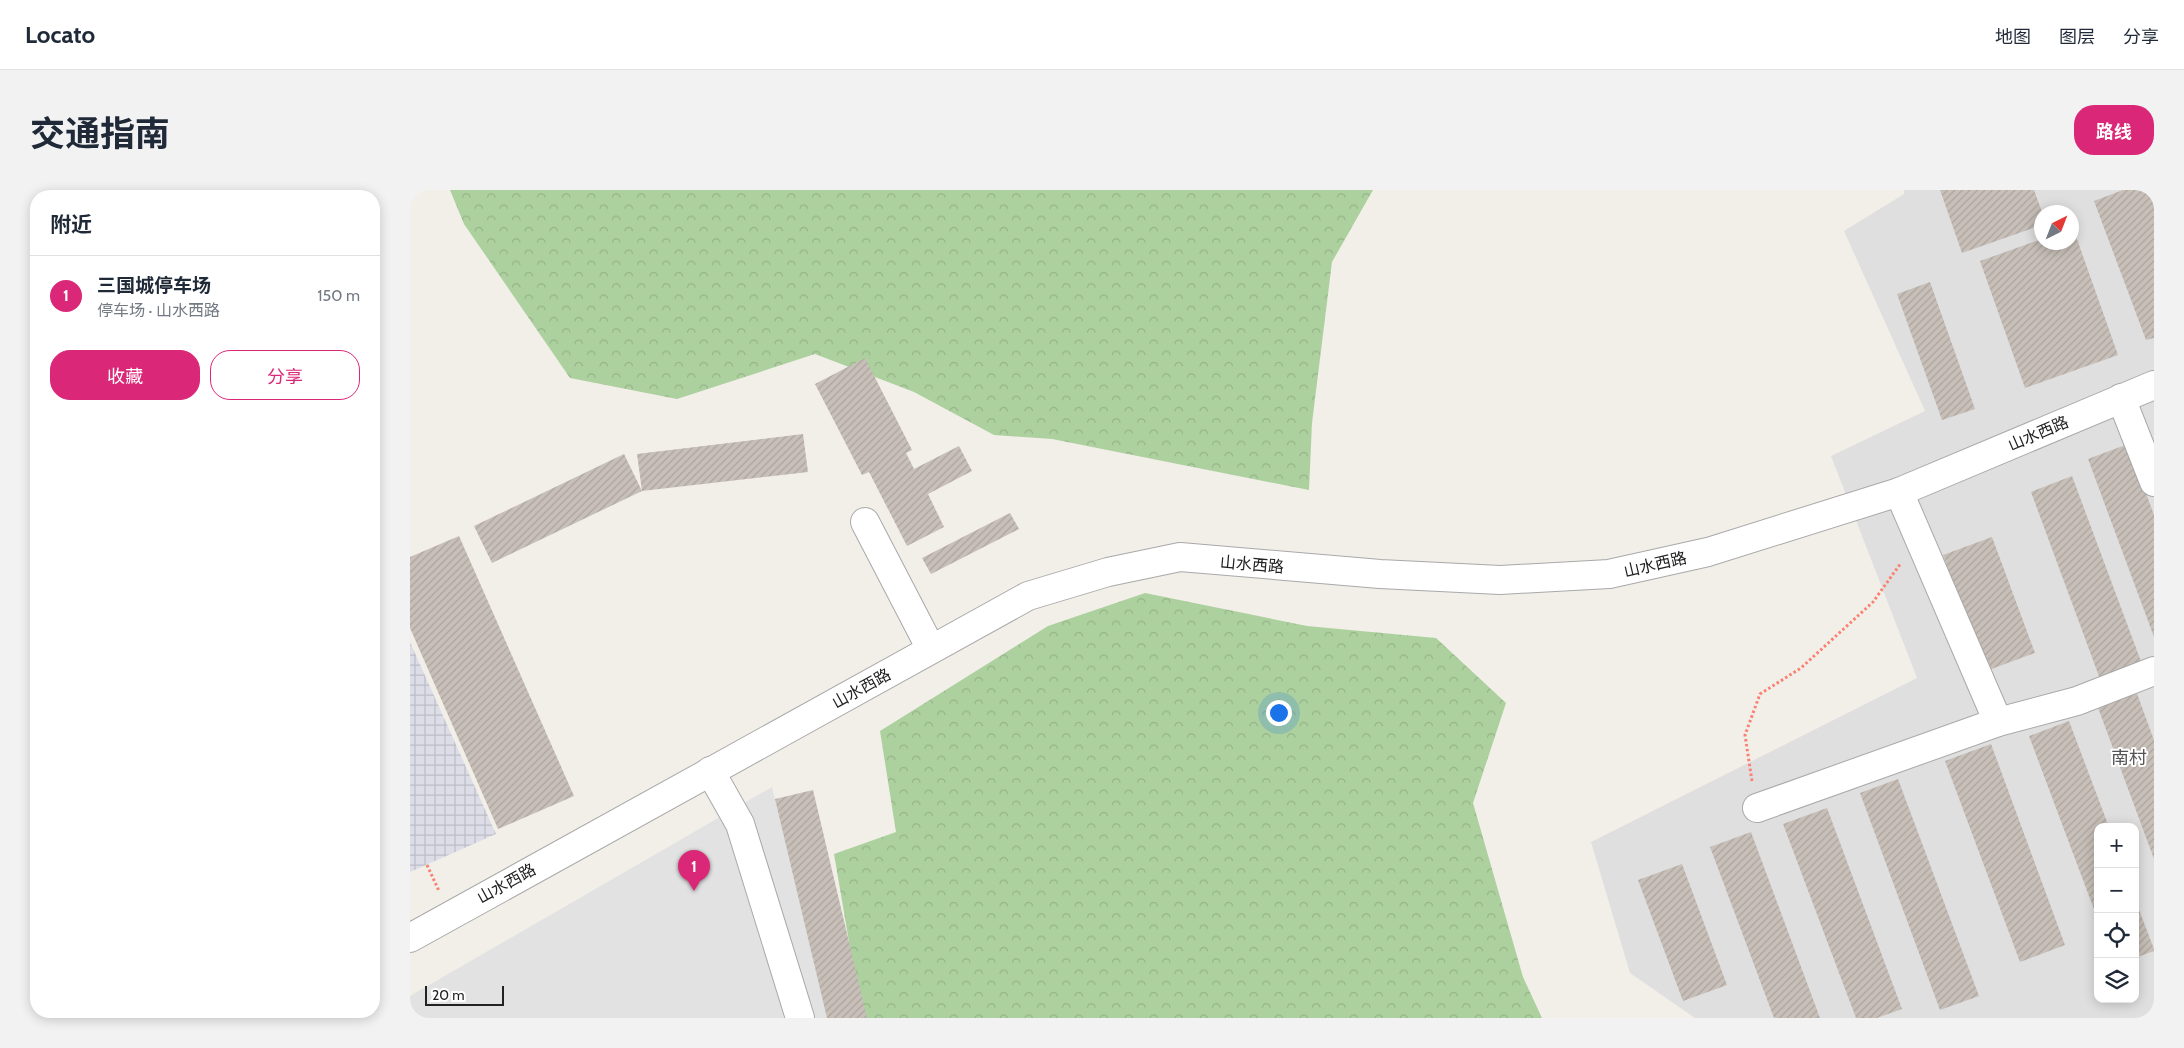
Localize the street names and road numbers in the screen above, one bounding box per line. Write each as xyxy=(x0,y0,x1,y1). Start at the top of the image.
street label: 山水西路 xyxy=(2005,412,2071,455)
street label: 山水西路 xyxy=(1622,548,1688,581)
street label: 山水西路 xyxy=(1219,552,1285,577)
street label: 山水西路 xyxy=(829,665,894,712)
street label: 山水西路 xyxy=(474,860,539,907)

